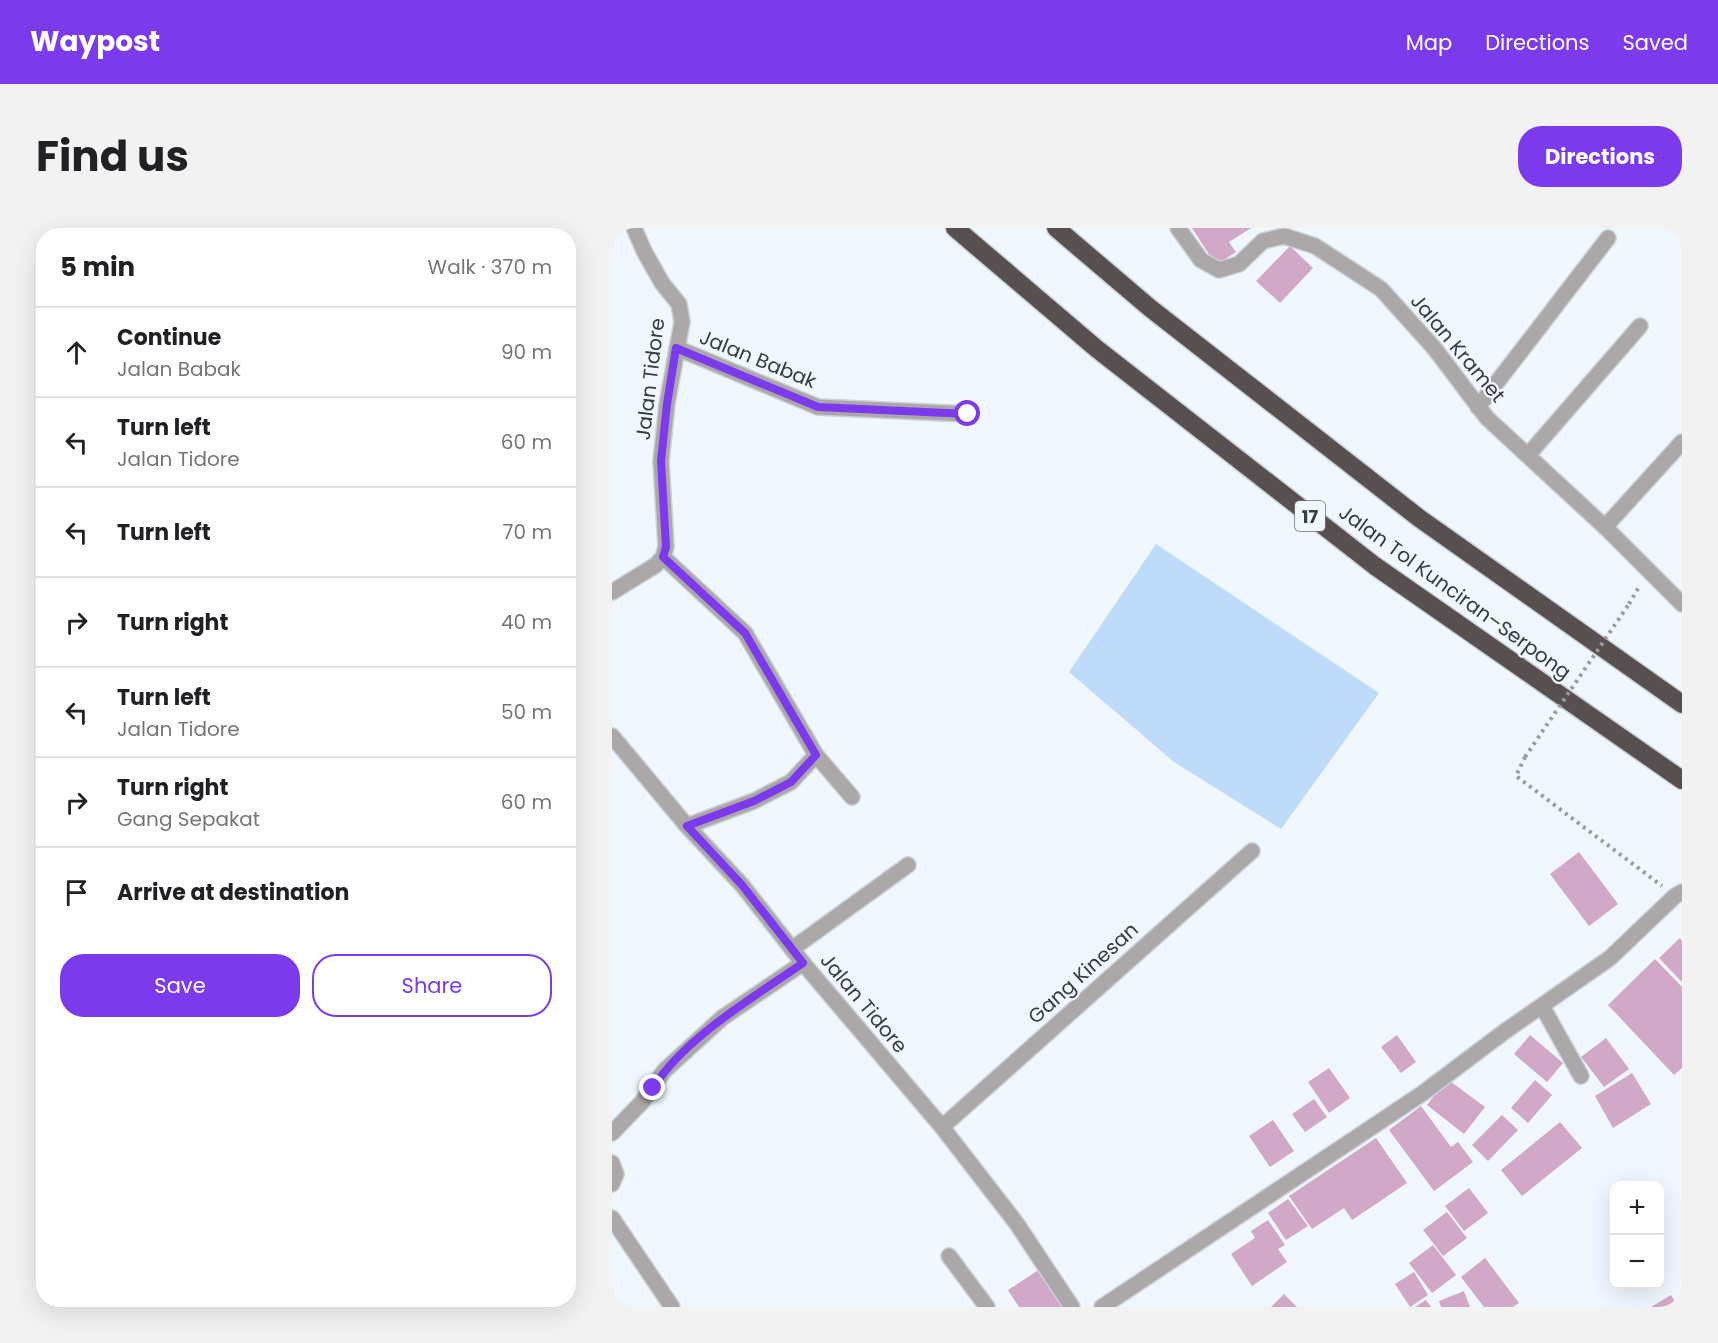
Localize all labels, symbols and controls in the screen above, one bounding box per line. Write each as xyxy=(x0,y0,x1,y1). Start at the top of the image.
text: Waypost xyxy=(30,22,160,61)
text: Map xyxy=(1406,28,1452,57)
text: Directions xyxy=(1485,28,1589,57)
text: Saved xyxy=(1622,28,1688,57)
button: Directions xyxy=(1518,126,1682,187)
text: Find us xyxy=(36,127,189,186)
text: 5 min xyxy=(60,249,135,285)
text: Walk · 370 m xyxy=(428,253,552,281)
street label: Jalan Kramet xyxy=(1404,288,1512,408)
street label: Jalan Tidore xyxy=(629,316,671,442)
text: Continue xyxy=(117,322,221,353)
street label: Jalan Babak xyxy=(695,323,821,395)
icon: ahead xyxy=(60,336,93,369)
text: 90 m xyxy=(501,338,552,366)
text: Jalan Babak xyxy=(117,355,241,383)
route start xyxy=(954,400,980,426)
text: Turn left xyxy=(117,412,211,443)
icon: left xyxy=(60,426,93,459)
text: 60 m xyxy=(501,428,552,456)
text: Jalan Tidore xyxy=(117,445,240,473)
street label: Jalan Tol Kunciran–Serpong xyxy=(1333,498,1577,686)
road number: 17 xyxy=(1295,501,1325,531)
icon: left xyxy=(60,516,93,549)
text: Turn left xyxy=(117,517,211,548)
text: 70 m xyxy=(503,518,552,546)
icon: right xyxy=(60,606,93,639)
text: Turn right xyxy=(117,607,228,638)
text: 40 m xyxy=(501,608,552,636)
text: Turn left xyxy=(117,682,211,713)
icon: left xyxy=(60,696,93,729)
text: 50 m xyxy=(501,698,552,726)
text: Jalan Tidore xyxy=(117,715,240,743)
text: Turn right xyxy=(117,772,228,803)
icon: right xyxy=(60,786,93,819)
text: 60 m xyxy=(501,788,552,816)
text: Gang Sepakat xyxy=(117,805,260,833)
icon: arrive xyxy=(60,876,93,909)
text: Arrive at destination xyxy=(117,877,349,908)
street label: Gang Kinesan xyxy=(1022,916,1144,1030)
street label: Jalan Tidore xyxy=(814,947,914,1059)
button: Save xyxy=(60,954,300,1017)
button: Share xyxy=(312,954,552,1017)
route end xyxy=(639,1074,665,1100)
map controls xyxy=(1610,1181,1664,1289)
button: + xyxy=(1610,1181,1664,1235)
button: − xyxy=(1610,1235,1664,1289)

